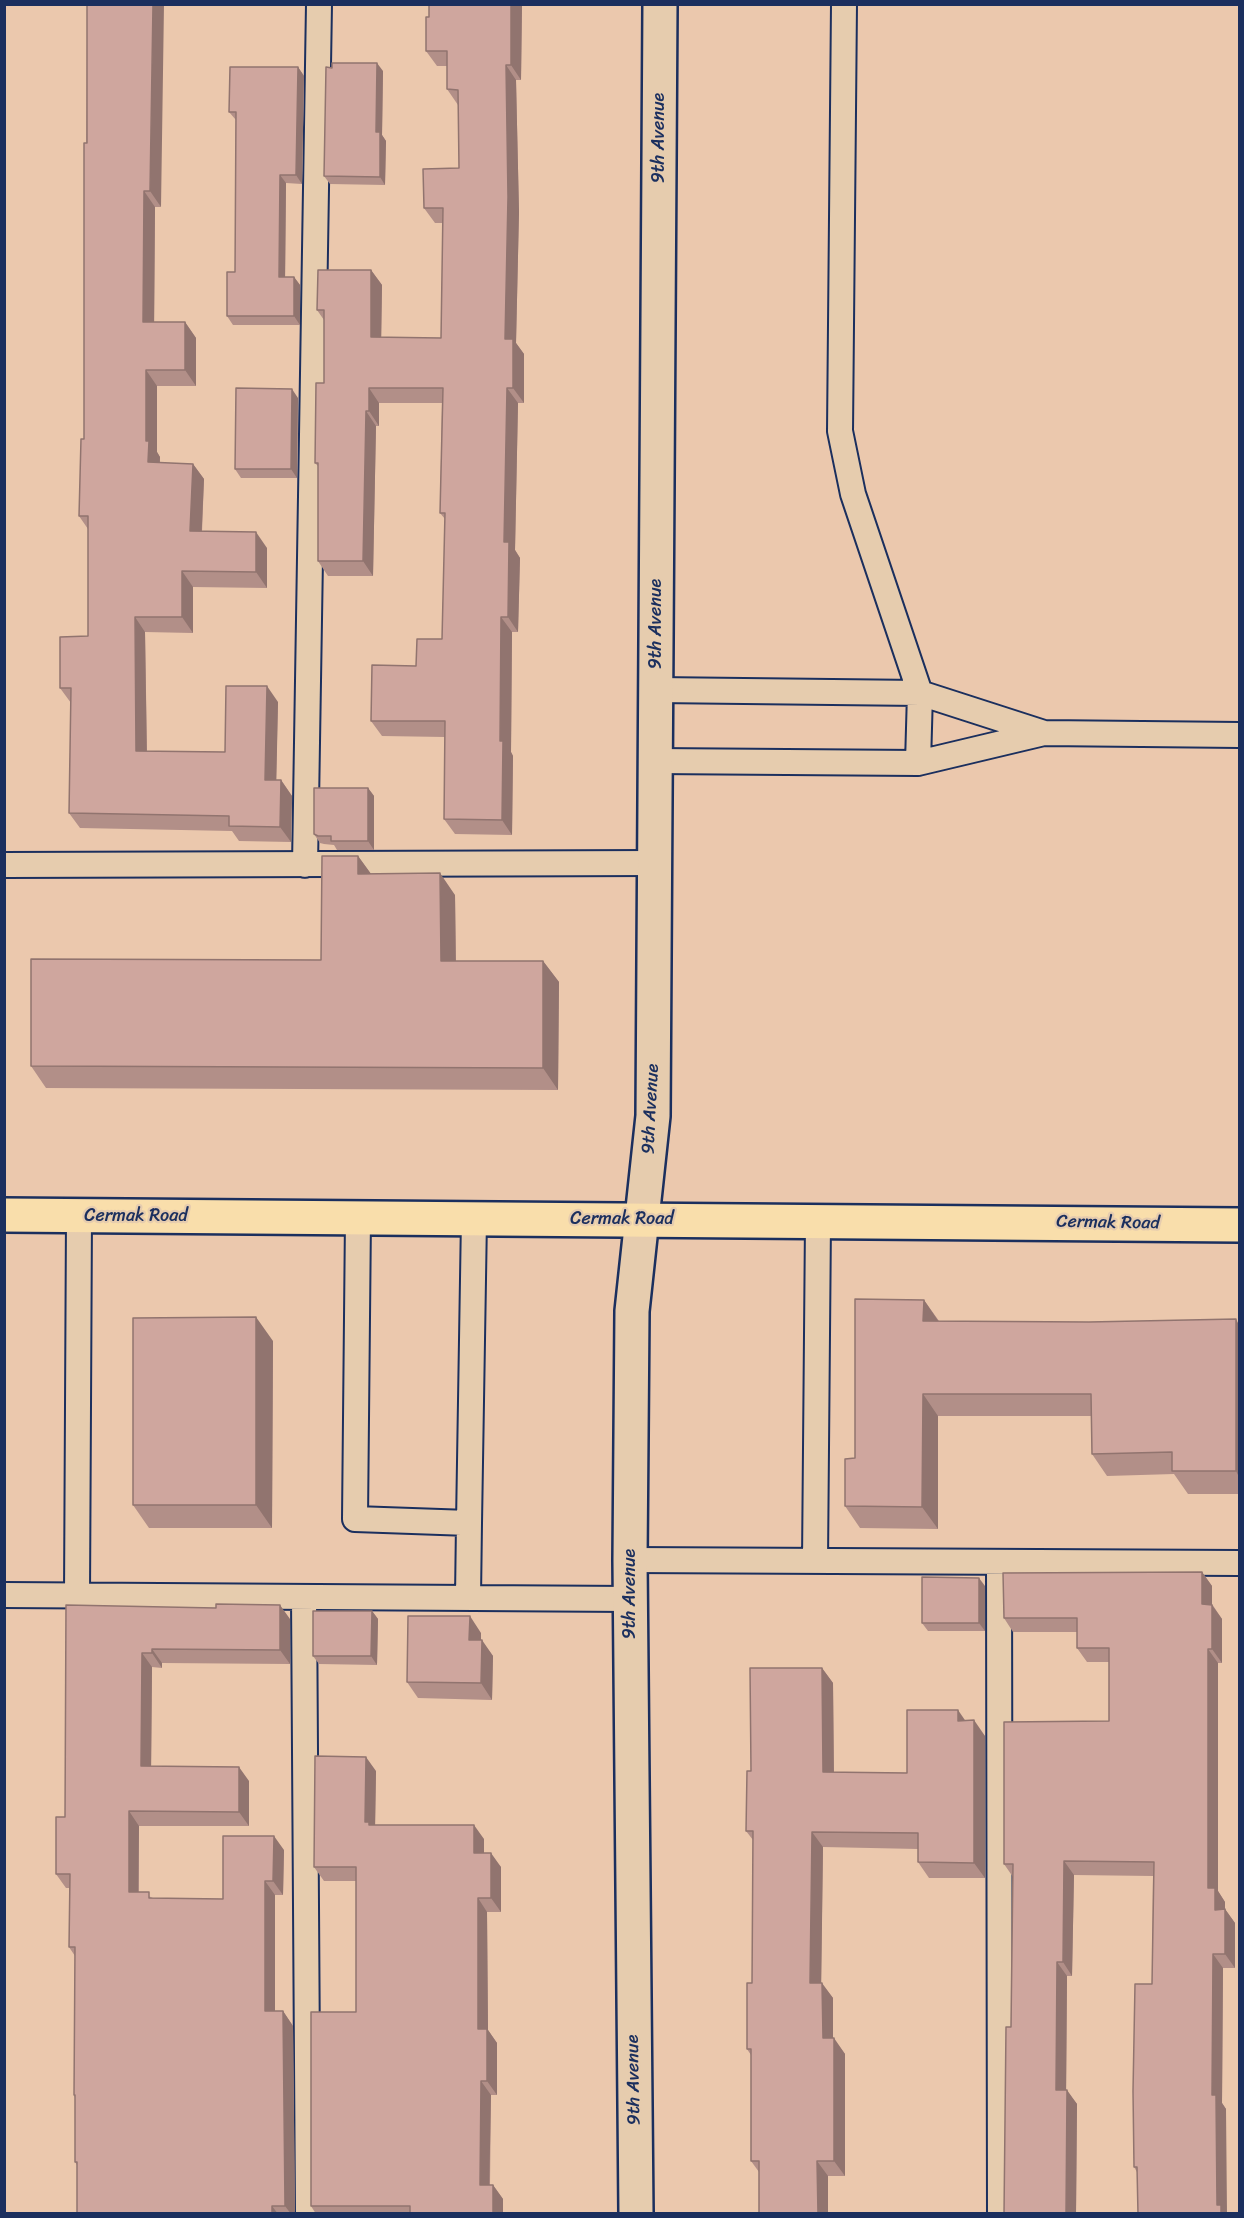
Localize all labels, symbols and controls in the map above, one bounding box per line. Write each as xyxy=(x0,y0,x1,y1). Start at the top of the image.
street label: 9th Avenue xyxy=(648,93,670,183)
street label: 9th Avenue xyxy=(645,579,667,669)
street label: 9th Avenue xyxy=(638,1063,664,1155)
street label: Cermak Road xyxy=(84,1205,188,1227)
street label: Cermak Road xyxy=(570,1208,674,1230)
street label: Cermak Road xyxy=(1056,1211,1160,1235)
street label: 9th Avenue xyxy=(619,1549,641,1639)
street label: 9th Avenue xyxy=(622,2035,646,2125)

